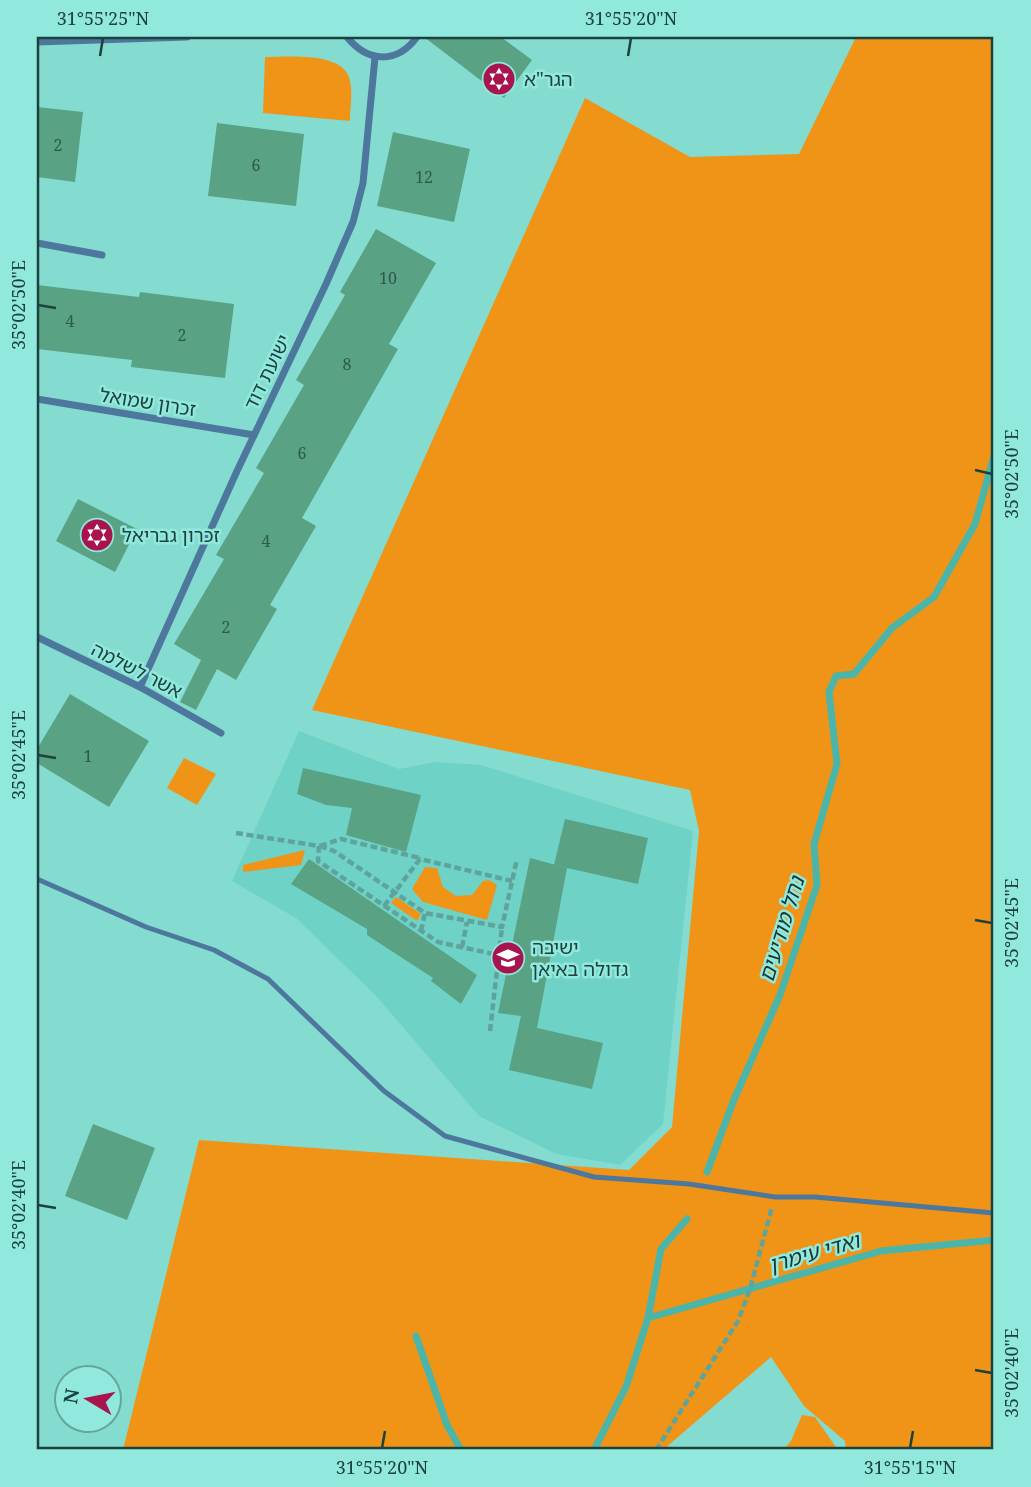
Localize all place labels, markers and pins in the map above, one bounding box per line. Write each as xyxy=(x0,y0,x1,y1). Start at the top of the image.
synagogue icon: הגר"א xyxy=(480,60,518,98)
place label: הגר"א xyxy=(524,66,573,92)
synagogue icon: זכרון גבריאל xyxy=(78,516,116,554)
place label: זכרון גבריאל xyxy=(122,522,220,548)
place label: ישיבה גדולה באיאן xyxy=(532,934,628,982)
school or university icon: ישיבה גדולה באיאן xyxy=(489,939,527,977)

